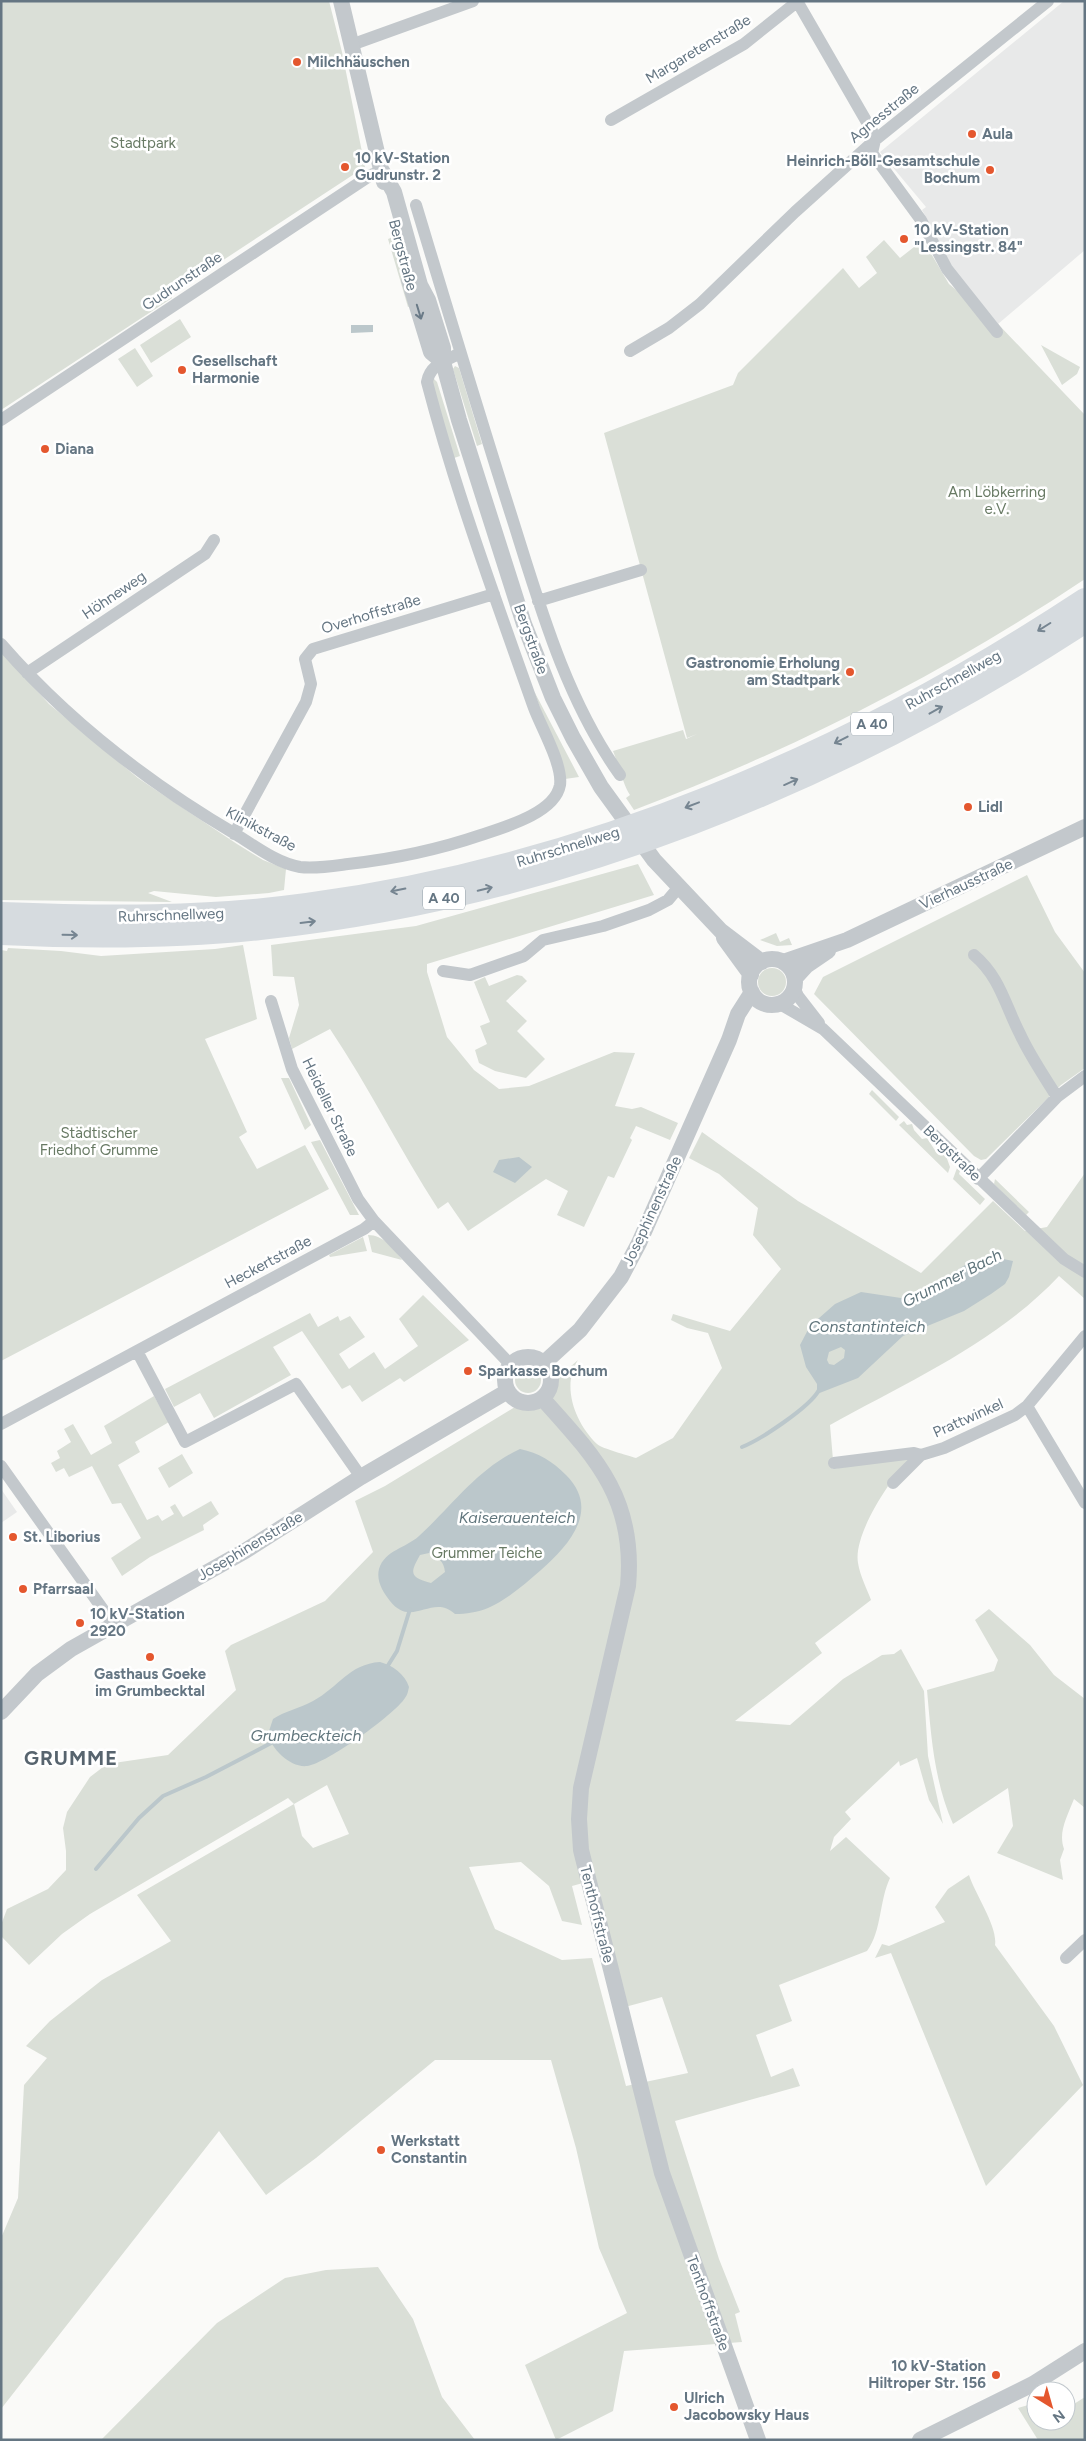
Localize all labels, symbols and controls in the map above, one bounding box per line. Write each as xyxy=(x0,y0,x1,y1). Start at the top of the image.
street label: Margaretenstraße xyxy=(642,11,754,87)
place label: Milchhäuschen xyxy=(307,53,410,71)
marker: Milchhäuschen xyxy=(291,56,303,68)
street label: Agnesstraße xyxy=(846,79,922,147)
place label: Aula xyxy=(982,125,1013,143)
marker: Aula xyxy=(966,128,978,140)
park label: Stadtpark xyxy=(110,134,177,152)
place label: 10 kV-Station Gudrunstr. 2 xyxy=(355,149,450,184)
place label: Heinrich-Böll-Gesamtschule Bochum xyxy=(786,152,981,187)
marker: 10 kV-Station Gudrunstr. 2 xyxy=(339,161,351,173)
marker: Heinrich-Böll-Gesamtschule Bochum xyxy=(984,164,996,176)
street label: Bergstraße xyxy=(385,217,421,293)
place label: 10 kV-Station "Lessingstr. 84" xyxy=(914,221,1023,256)
marker: 10 kV-Station "Lessingstr. 84" xyxy=(898,233,910,245)
street label: Gudrunstraße xyxy=(139,248,225,314)
one-way arrow xyxy=(414,304,424,320)
place label: Gesellschaft Harmonie xyxy=(192,352,278,387)
marker: Gesellschaft Harmonie xyxy=(176,364,188,376)
place label: Diana xyxy=(55,440,94,458)
marker: Diana xyxy=(39,443,51,455)
park label: Am Löbkerring e.V. xyxy=(948,483,1046,518)
street label: Höhneweg xyxy=(79,567,149,623)
street label: Overhoffstraße xyxy=(319,590,423,638)
street label: Bergstraße xyxy=(510,601,552,677)
one-way arrow xyxy=(1037,622,1051,632)
street label: Ruhrschnellweg xyxy=(902,646,1004,714)
place label: Gastronomie Erholung am Stadtpark xyxy=(686,654,840,689)
marker: Gastronomie Erholung am Stadtpark xyxy=(844,666,856,678)
one-way arrow xyxy=(929,705,944,715)
road number: A 40 xyxy=(851,712,893,736)
one-way arrow xyxy=(834,736,849,745)
one-way arrow xyxy=(783,777,798,787)
place label: Lidl xyxy=(978,798,1003,816)
one-way arrow xyxy=(685,801,700,810)
marker: Lidl xyxy=(962,801,974,813)
street label: Klinikstraße xyxy=(223,803,299,855)
street label: Ruhrschnellweg xyxy=(514,823,622,871)
street label: Vierhausstraße xyxy=(917,855,1015,913)
one-way arrow xyxy=(476,884,492,893)
one-way arrow xyxy=(390,886,406,895)
road number: A 40 xyxy=(423,886,465,910)
street label: Ruhrschnellweg xyxy=(118,904,224,926)
one-way arrow xyxy=(300,917,316,927)
one-way arrow xyxy=(62,930,78,940)
street label: Heideller Straße xyxy=(298,1055,362,1159)
street label: Bergstraße xyxy=(919,1121,985,1185)
park label: Städtischer Friedhof Grumme xyxy=(40,1124,158,1159)
street label: Josephinenstraße xyxy=(619,1153,685,1269)
street label: Heckertstraße xyxy=(222,1232,314,1292)
water label: Grummer Bach xyxy=(899,1245,1005,1311)
water label: Constantinteich xyxy=(809,1317,925,1336)
place label: Sparkasse Bochum xyxy=(478,1362,608,1380)
marker: Sparkasse Bochum xyxy=(462,1365,474,1377)
street label: Prattwinkel xyxy=(930,1395,1006,1441)
street label: Josephinenstraße xyxy=(194,1508,306,1584)
water label: Kaiserauenteich xyxy=(459,1508,575,1527)
place label: St. Liborius xyxy=(23,1528,100,1546)
marker: St. Liborius xyxy=(7,1531,19,1543)
park label: Grummer Teiche xyxy=(431,1544,543,1562)
place label: Pfarrsaal xyxy=(33,1580,94,1598)
marker: Pfarrsaal xyxy=(17,1583,29,1595)
place label: 10 kV-Station 2920 xyxy=(90,1605,185,1640)
marker: 10 kV-Station 2920 xyxy=(74,1617,86,1629)
marker: Gasthaus Goeke im Grumbecktal xyxy=(144,1651,156,1663)
place label: Gasthaus Goeke im Grumbecktal xyxy=(94,1665,207,1700)
water label: Grumbeckteich xyxy=(251,1726,362,1745)
district label: GRUMME xyxy=(24,1746,118,1770)
street label: Tenthoffstraße xyxy=(576,1863,618,1965)
place label: Werkstatt Constantin xyxy=(391,2132,467,2167)
marker: Werkstatt Constantin xyxy=(375,2144,387,2156)
street label: Tenthoffstraße xyxy=(682,2253,734,2353)
place label: 10 kV-Station Hiltroper Str. 156 xyxy=(868,2357,986,2392)
marker: 10 kV-Station Hiltroper Str. 156 xyxy=(990,2369,1002,2381)
north arrow xyxy=(1026,2381,1076,2431)
place label: Ulrich Jacobowsky Haus xyxy=(684,2389,809,2424)
marker: Ulrich Jacobowsky Haus xyxy=(668,2401,680,2413)
text: N xyxy=(1049,2406,1068,2426)

